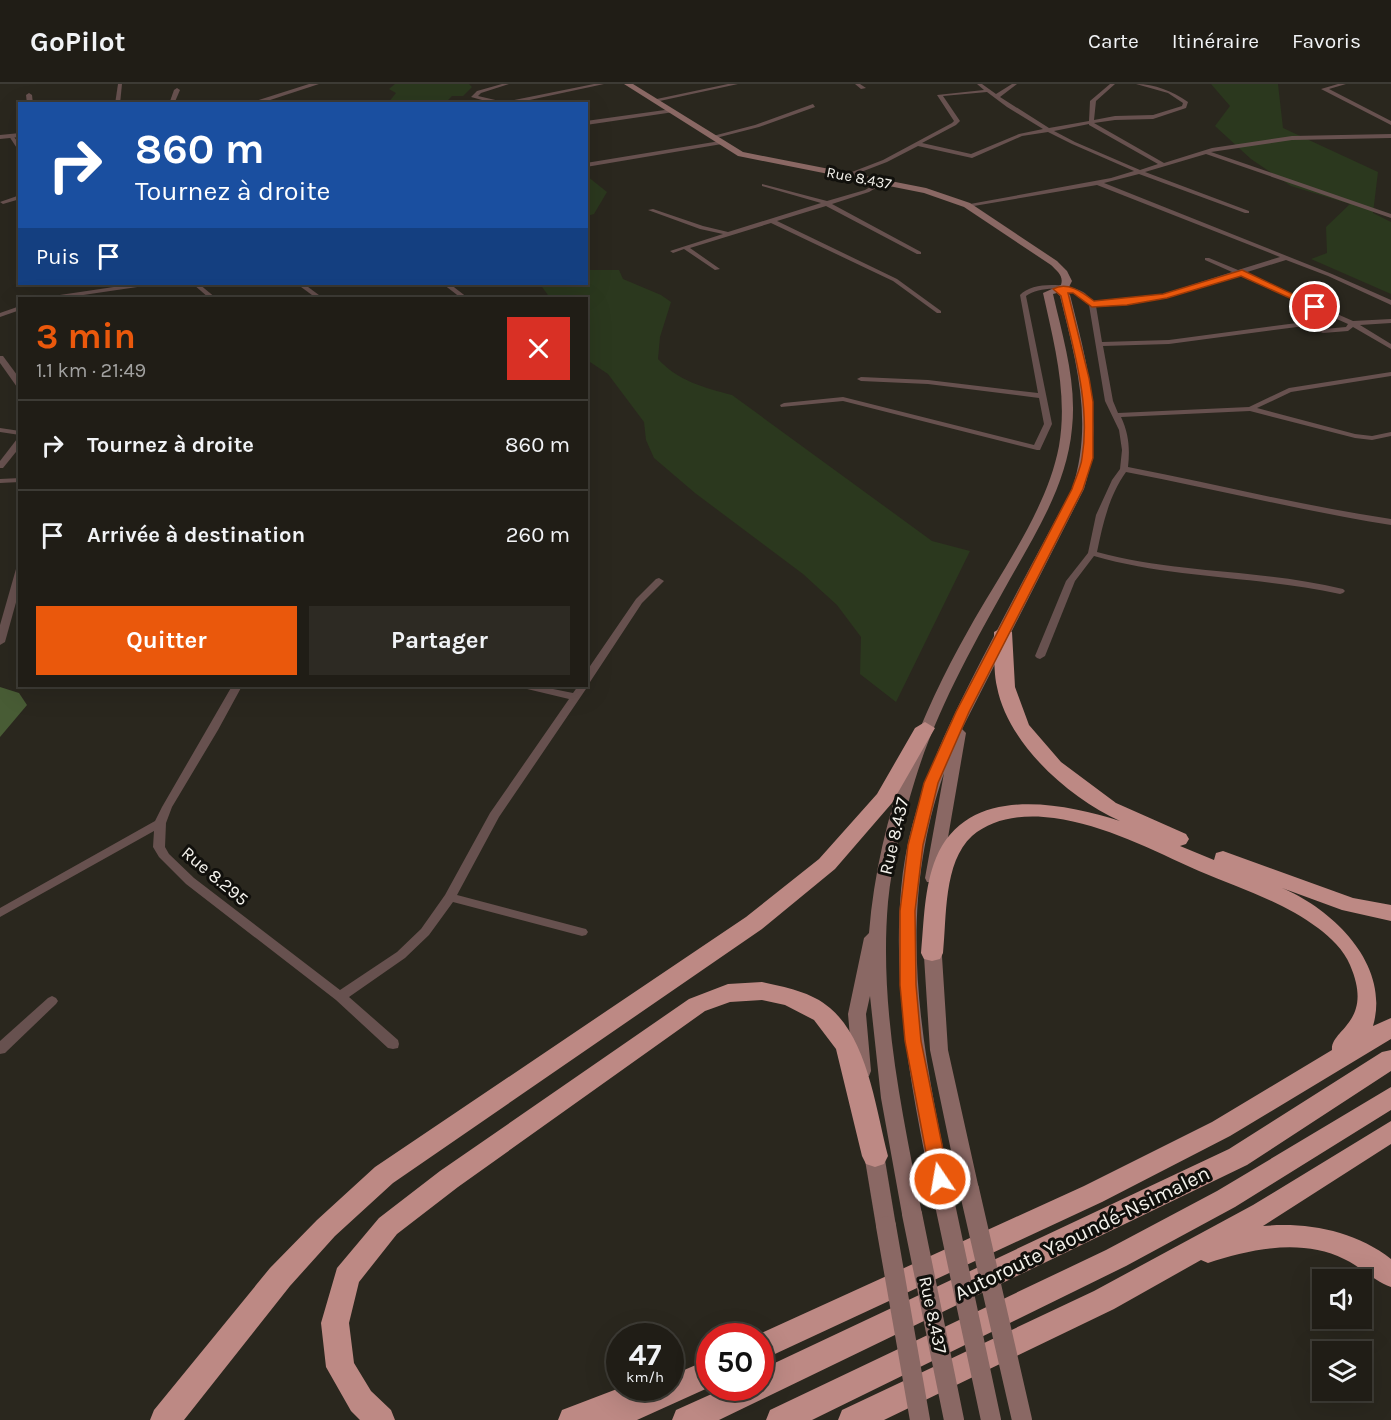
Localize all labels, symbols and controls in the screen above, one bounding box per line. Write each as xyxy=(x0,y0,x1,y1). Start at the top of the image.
text: GoPilot xyxy=(30,25,126,58)
text: Carte xyxy=(1088,29,1139,53)
text: Itinéraire xyxy=(1172,29,1259,53)
text: Favoris xyxy=(1292,29,1361,53)
text: 860 m xyxy=(135,124,265,174)
icon: right xyxy=(36,126,114,204)
street label: Rue 8.437 xyxy=(825,163,893,193)
text: Tournez à droite xyxy=(135,175,330,207)
icon: arrive xyxy=(92,240,125,273)
text: Puis xyxy=(36,244,80,270)
pin xyxy=(1289,281,1340,332)
icon: arrive xyxy=(1298,290,1331,323)
text: 3 min xyxy=(36,315,136,357)
button: close xyxy=(507,317,570,380)
text: 1.1 km · 21:49 xyxy=(36,359,146,382)
icon: right xyxy=(36,429,69,462)
text: Tournez à droite xyxy=(87,432,254,458)
text: 860 m xyxy=(505,432,570,458)
icon: arrive xyxy=(36,519,69,552)
text: Arrivée à destination xyxy=(87,522,305,548)
text: 260 m xyxy=(506,522,570,548)
button: Quitter xyxy=(36,606,297,675)
button: Partager xyxy=(309,606,570,675)
street label: Rue 8.437 xyxy=(874,795,914,877)
street label: Rue 8.295 xyxy=(177,842,253,910)
position arrow xyxy=(908,1147,972,1211)
street label: Autoroute Yaoundé-Nsimalen xyxy=(950,1161,1214,1305)
map controls xyxy=(1312,1269,1372,1401)
button: sound xyxy=(1312,1269,1372,1329)
street label: Rue 8.437 xyxy=(914,1274,952,1356)
speed limit sign: 50 xyxy=(696,1323,774,1401)
text: 47 xyxy=(629,1337,661,1373)
button: layers xyxy=(1312,1341,1372,1401)
text: km/h xyxy=(626,1368,664,1386)

